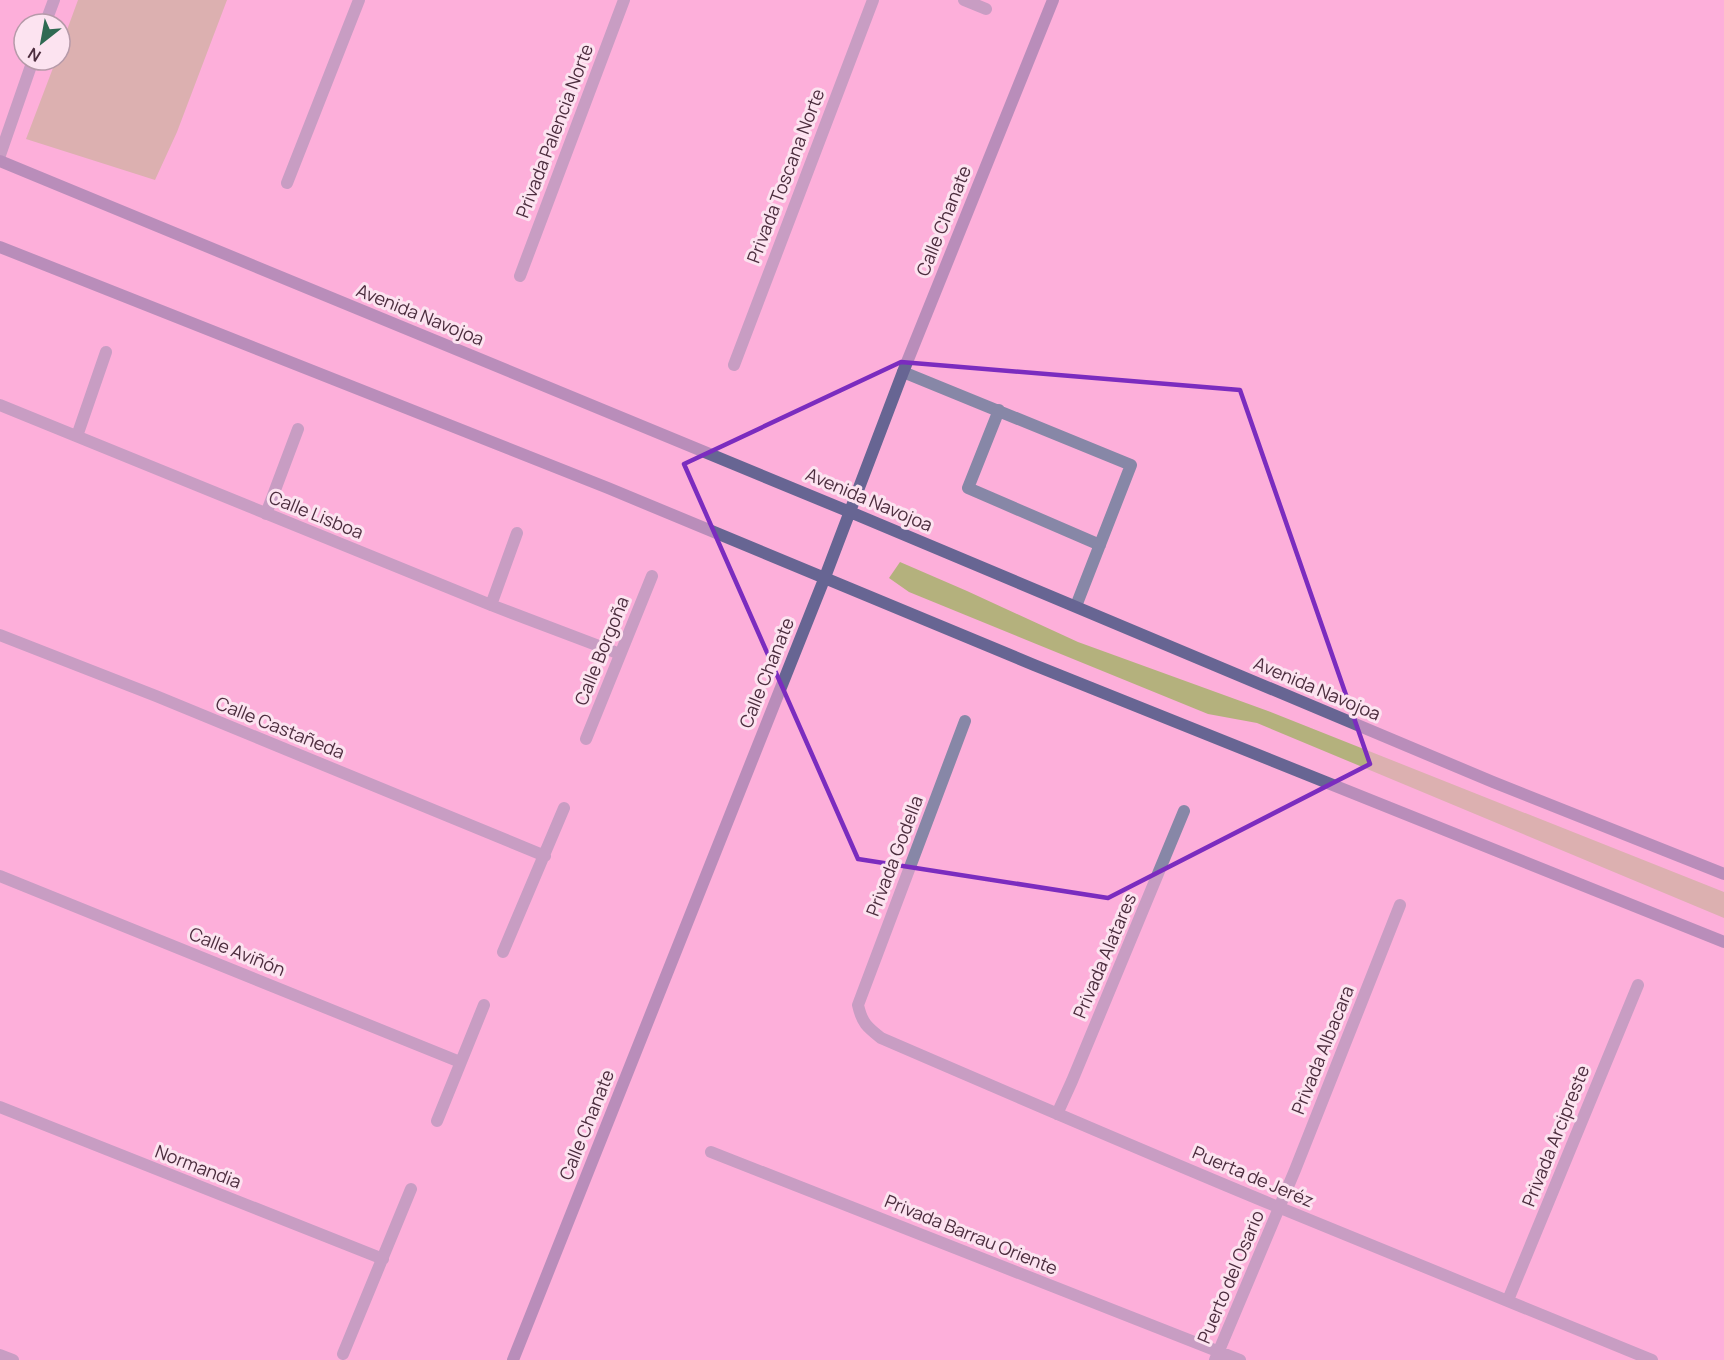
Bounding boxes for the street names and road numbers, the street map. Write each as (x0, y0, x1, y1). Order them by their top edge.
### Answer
street label: Privada Palencia Norte (510, 40, 598, 221)
street label: Privada Toscana Norte (741, 85, 829, 266)
street label: Calle Chanate (910, 162, 976, 279)
street label: Avenida Navojoa (353, 278, 488, 351)
street label: Avenida Navojoa (802, 462, 936, 537)
street label: Calle Lisboa (266, 484, 367, 544)
street label: Calle Borgoña (568, 593, 634, 709)
street label: Calle Chanate (733, 614, 799, 731)
street label: Avenida Navojoa (1250, 651, 1384, 726)
street label: Calle Castañeda (212, 690, 348, 764)
street label: Privada Godella (860, 792, 928, 919)
street label: Privada Alatares (1067, 889, 1141, 1022)
street label: Calle Aviñón (186, 921, 289, 981)
street label: Privada Albacara (1285, 982, 1359, 1118)
street label: Privada Arcipreste (1516, 1061, 1594, 1210)
street label: Calle Chanate (553, 1066, 619, 1183)
street label: Normandia (152, 1139, 245, 1193)
street label: Puerta de Jeréz (1189, 1140, 1318, 1212)
street label: Privada Barrau Oriente (881, 1188, 1061, 1280)
street label: Puerto del Osario (1191, 1206, 1269, 1347)

